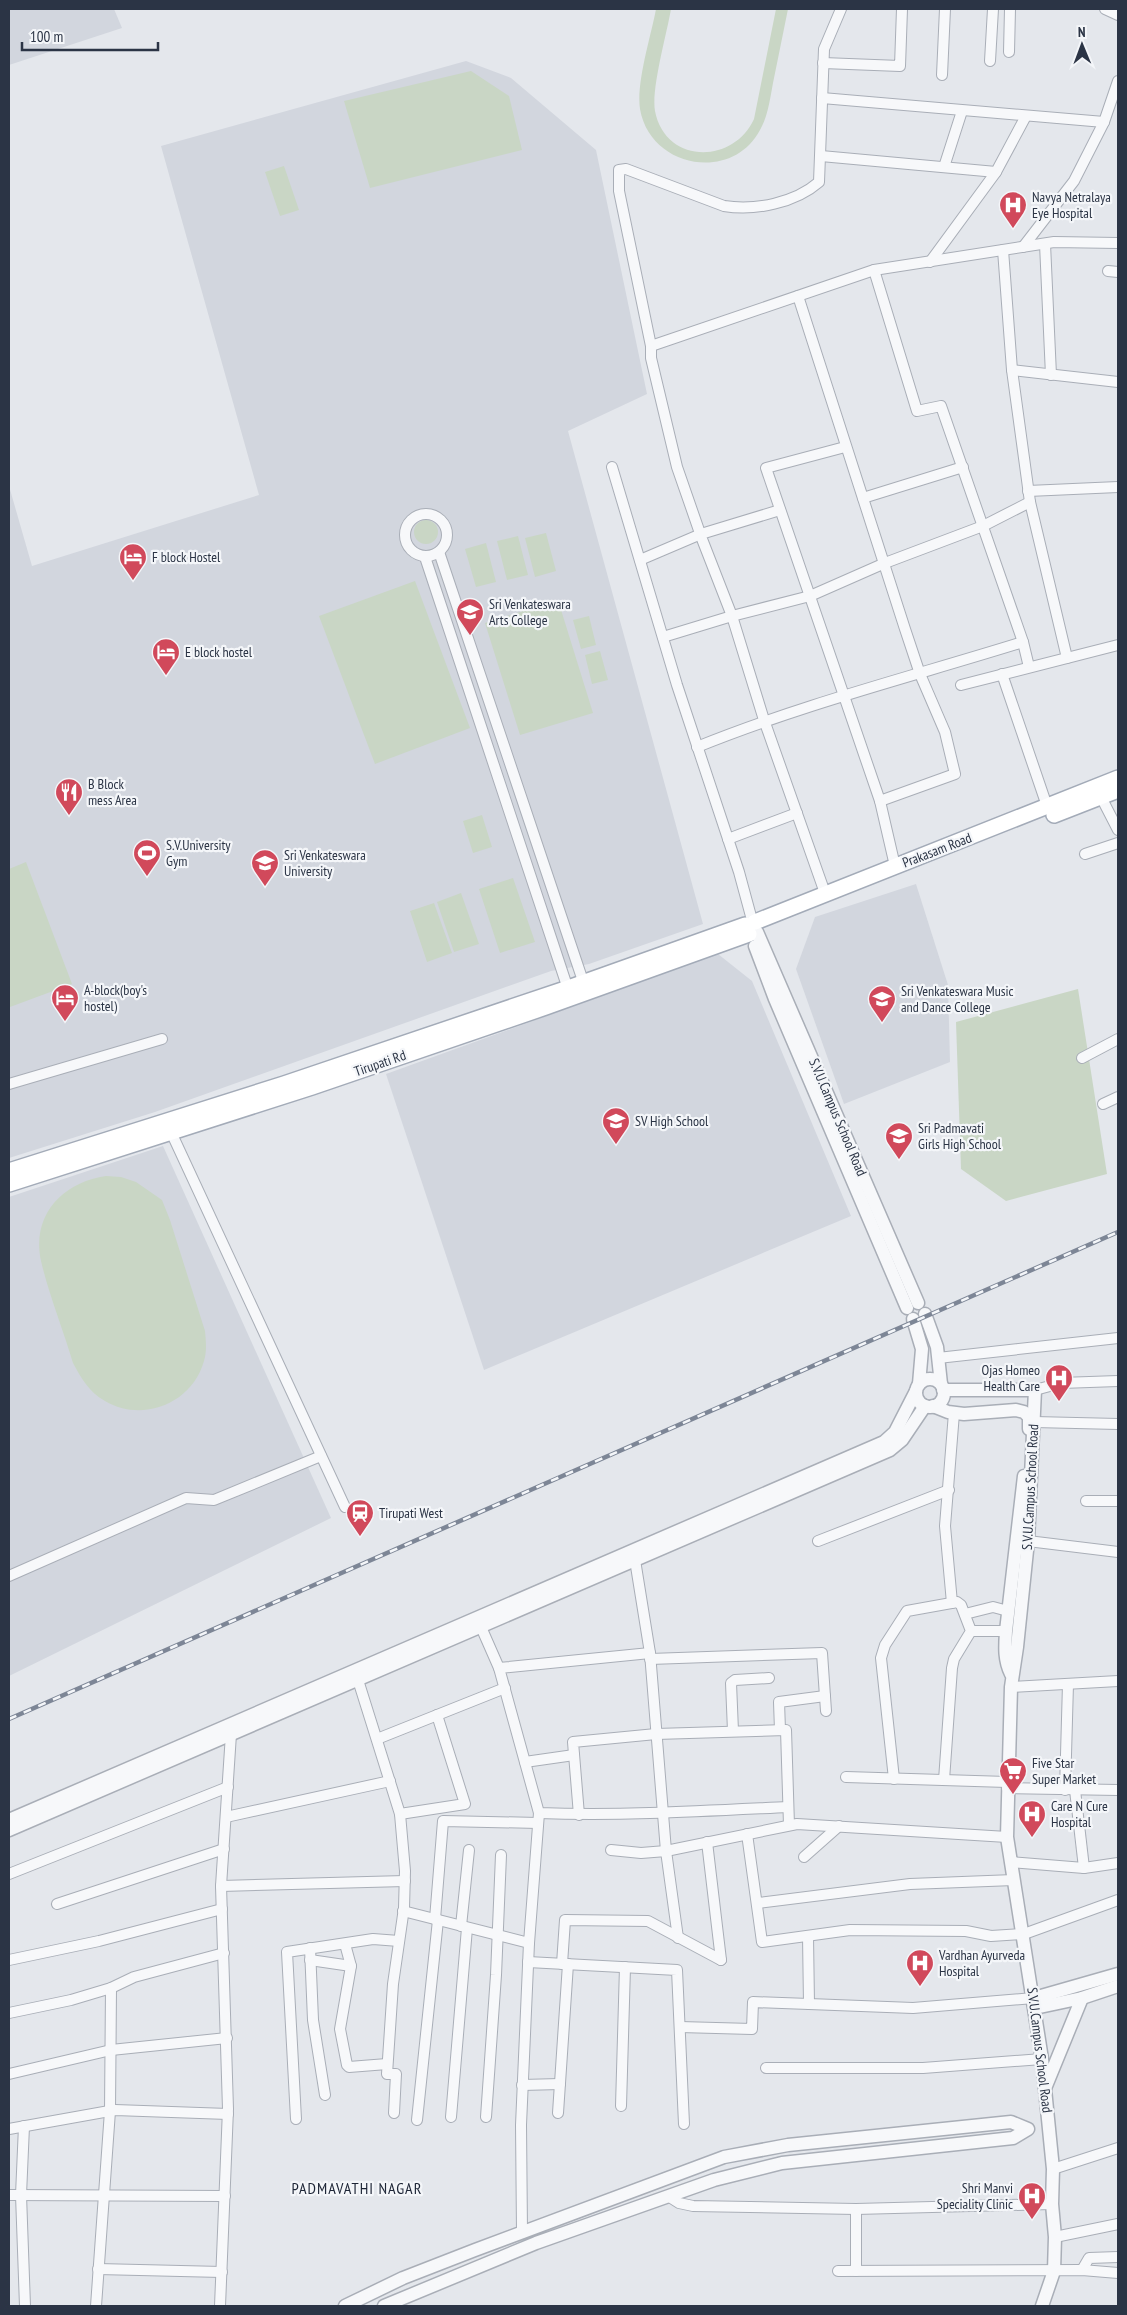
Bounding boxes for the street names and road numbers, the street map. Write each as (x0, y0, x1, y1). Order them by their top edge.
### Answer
street label: Prakasam Road (900, 829, 974, 871)
street label: Tirupati Rd (352, 1046, 408, 1080)
street label: S.V.U.Campus School Road (805, 1055, 871, 1179)
street label: S.V.U.Campus School Road (1018, 1424, 1042, 1550)
street label: S.V.U.Campus School Road (1023, 1986, 1057, 2114)

